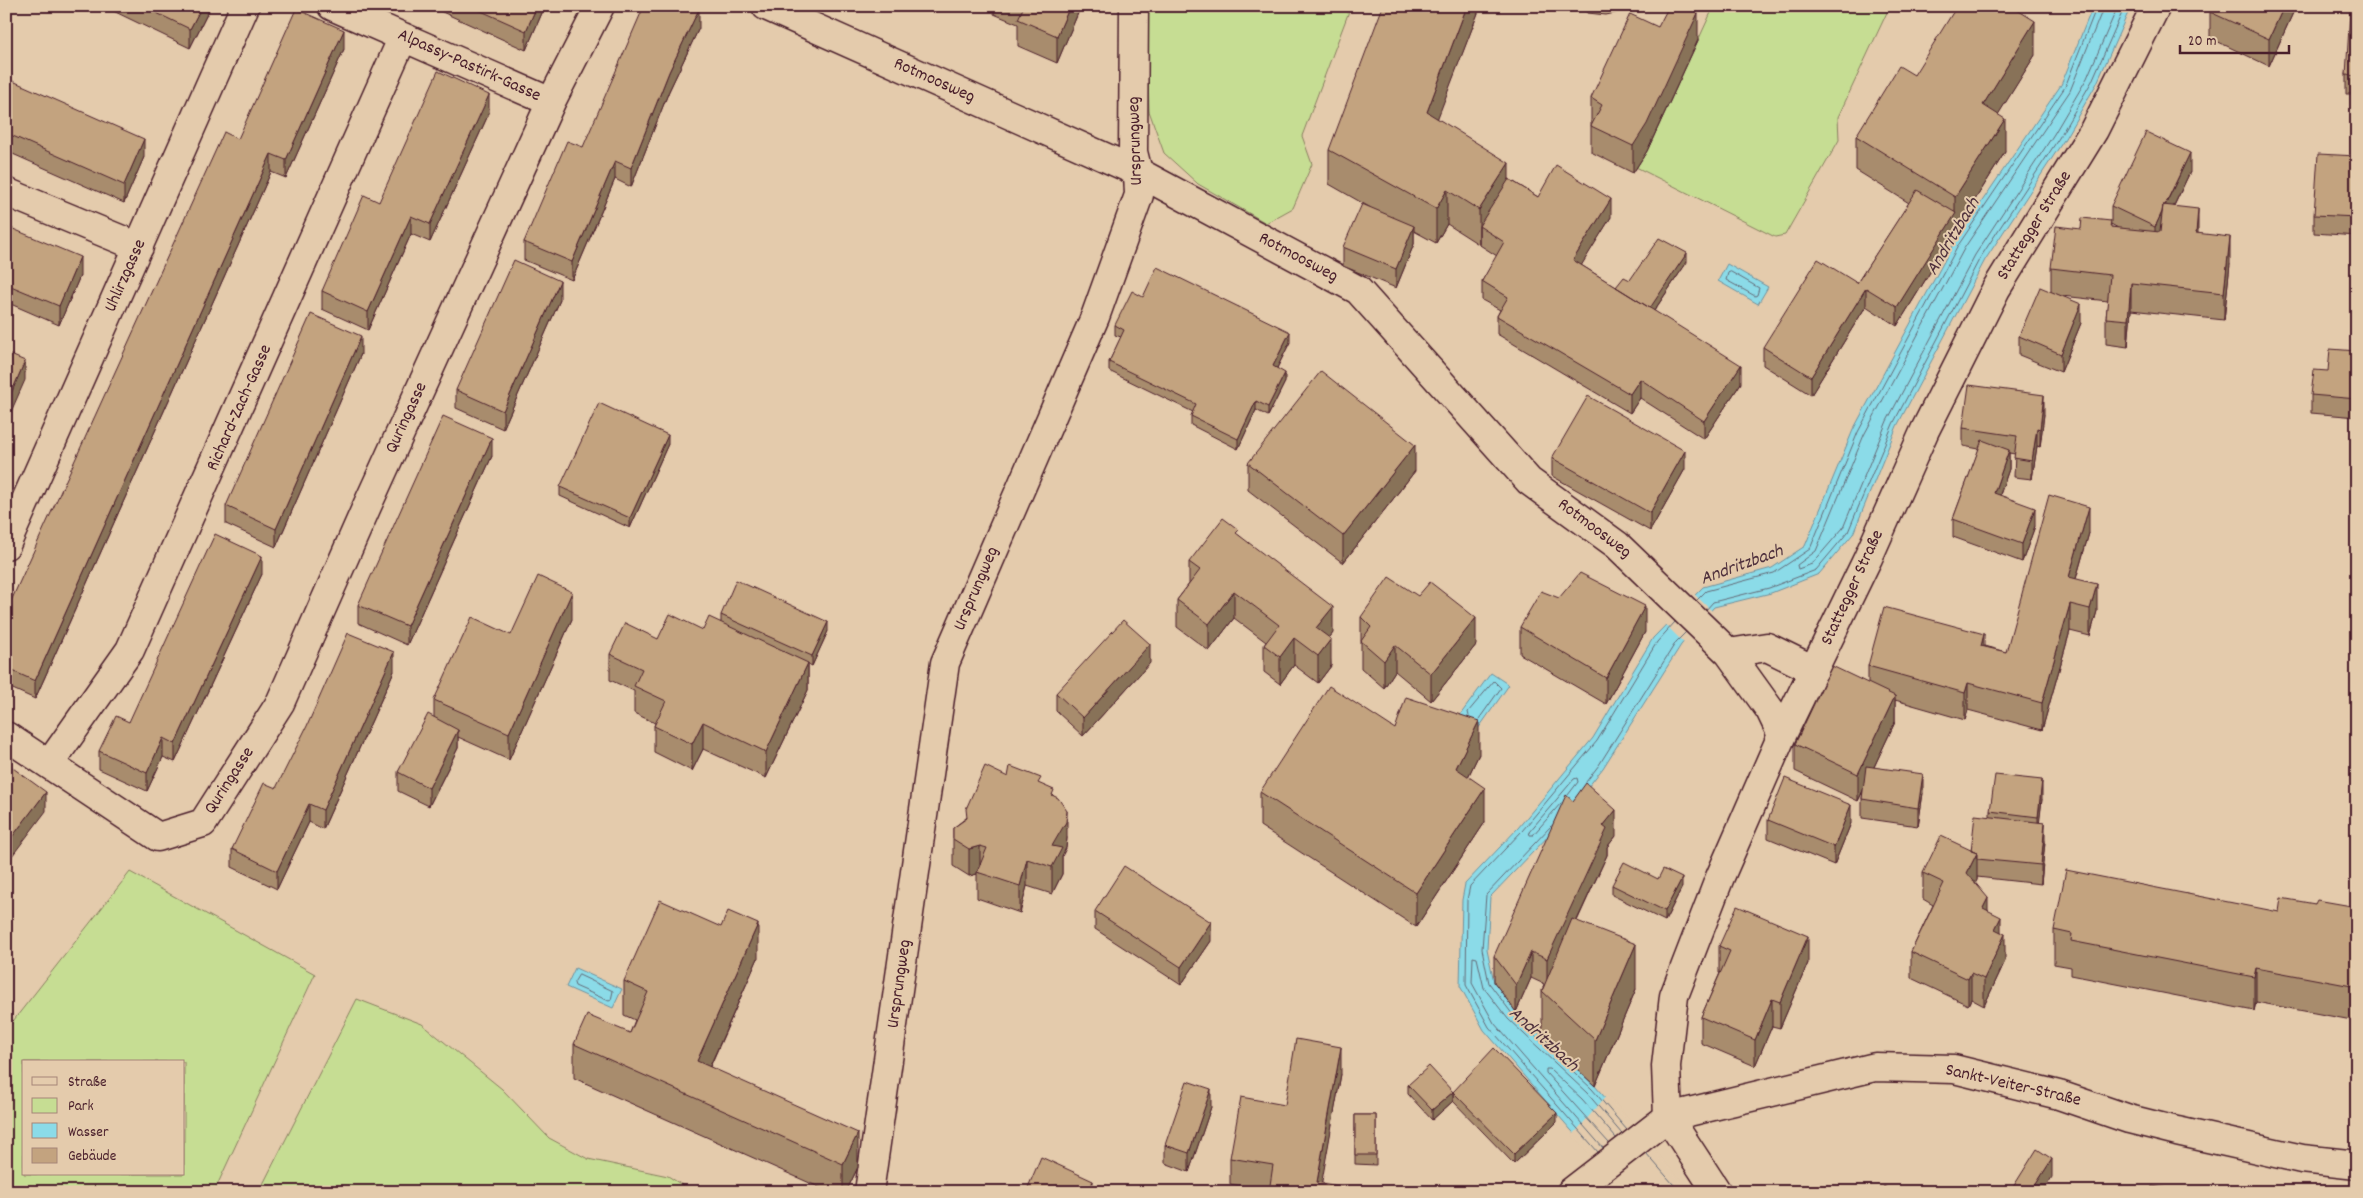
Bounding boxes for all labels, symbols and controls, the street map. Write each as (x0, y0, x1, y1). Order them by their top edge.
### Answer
scale bar (2180, 22, 2289, 54)
street label: Alpassy-Pastirk-Gasse (393, 23, 545, 109)
text: 20 m (2188, 31, 2216, 53)
street label: Rotmoosweg (889, 52, 979, 110)
street label: Ursprungweg (1122, 96, 1150, 186)
street label: Stattegger Straße (1991, 166, 2079, 286)
water label: Andritzbach (1920, 192, 1988, 281)
street label: Rotmoosweg (1254, 227, 1342, 289)
street label: Uhlirzgasse (99, 235, 153, 316)
street label: Richard-Zach-Gasse (201, 341, 279, 475)
street label: Quringasse (380, 378, 434, 458)
street label: Rotmoosweg (1552, 493, 1636, 565)
street label: Stattegger Straße (1815, 526, 1891, 650)
water label: Andritzbach (1697, 538, 1788, 593)
street label: Ursprungweg (948, 543, 1006, 635)
street label: Quringasse (199, 742, 261, 820)
street label: Ursprungweg (881, 938, 919, 1030)
water label: Andritzbach (1502, 1001, 1585, 1080)
street label: Sankt-Veiter-Straße (1943, 1058, 2083, 1114)
legend (22, 1060, 185, 1176)
text: Straße (68, 1072, 107, 1094)
text: Park (68, 1096, 94, 1118)
text: Wasser (68, 1122, 109, 1144)
text: Gebäude (68, 1146, 117, 1168)

